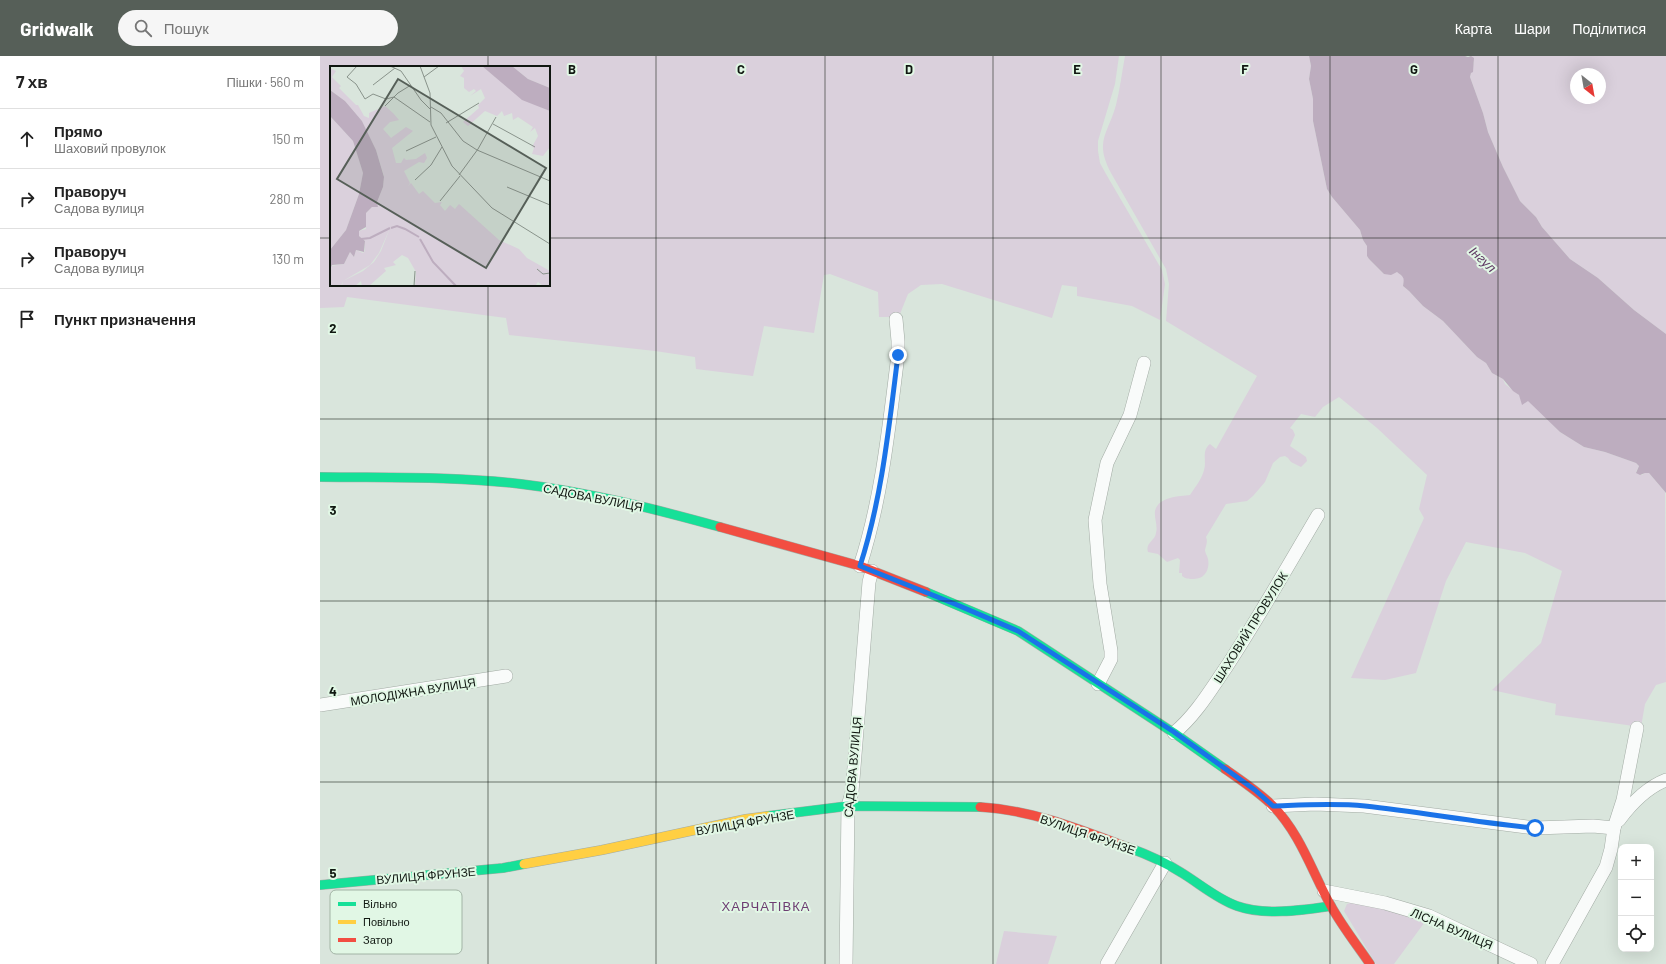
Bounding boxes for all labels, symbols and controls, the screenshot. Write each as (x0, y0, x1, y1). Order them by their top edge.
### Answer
search box (118, 10, 398, 46)
text: Gridwalk (20, 17, 94, 40)
icon: search (132, 17, 154, 39)
text: Пошук (164, 19, 209, 37)
text: Карта (1455, 20, 1492, 37)
text: Шари (1514, 20, 1550, 37)
text: Поділитися (1572, 20, 1646, 37)
text: B (568, 61, 576, 77)
text: C (737, 61, 745, 77)
text: D (905, 61, 913, 77)
text: E (1073, 61, 1081, 77)
text: F (1241, 61, 1249, 77)
text: G (1410, 61, 1418, 77)
inset map (330, 66, 550, 286)
north arrow (1570, 68, 1606, 104)
text: 7 хв (16, 71, 48, 91)
text: Пішки · 560 m (226, 74, 304, 90)
text: Прямо (54, 122, 103, 140)
icon: ahead (16, 128, 38, 150)
text: 150 m (272, 131, 304, 147)
text: Шаховий провулок (54, 140, 166, 156)
text: Праворуч (54, 182, 127, 200)
icon: right (16, 188, 38, 210)
text: 280 m (270, 191, 304, 207)
text: Садова вулиця (54, 200, 144, 216)
text: Праворуч (54, 242, 127, 260)
water label: Інгул (1466, 243, 1500, 276)
icon: right (16, 248, 38, 270)
text: 130 m (272, 251, 304, 267)
text: Садова вулиця (54, 260, 144, 276)
icon: arrive (16, 308, 38, 330)
text: Пункт призначення (54, 310, 196, 328)
text: 2 (329, 320, 337, 336)
route end (889, 346, 907, 364)
street label: САДОВА ВУЛИЦЯ (542, 480, 644, 515)
text: 3 (329, 502, 337, 518)
street label: ШАХОВИЙ ПРОВУЛОК (1210, 569, 1290, 685)
street label: МОЛОДІЖНА ВУЛИЦЯ (349, 674, 477, 709)
text: 4 (329, 683, 337, 699)
street label: САДОВА ВУЛИЦЯ (841, 716, 864, 818)
street label: ВУЛИЦЯ ФРУНЗЕ (695, 806, 795, 839)
street label: ВУЛИЦЯ ФРУНЗЕ (1038, 811, 1137, 858)
route start (1526, 819, 1544, 837)
map controls (1618, 844, 1654, 952)
button: + (1618, 844, 1654, 880)
street label: ВУЛИЦЯ ФРУНЗЕ (376, 864, 476, 887)
text: 5 (329, 865, 337, 881)
button: − (1618, 880, 1654, 916)
legend (330, 890, 462, 954)
text: Вільно (363, 897, 397, 910)
district label: ХАРЧАТІВКА (722, 898, 810, 914)
street label: ЛІСНА ВУЛИЦЯ (1408, 904, 1495, 953)
text: Повільно (363, 915, 410, 928)
button: locate (1618, 916, 1654, 952)
text: Затор (363, 933, 393, 946)

